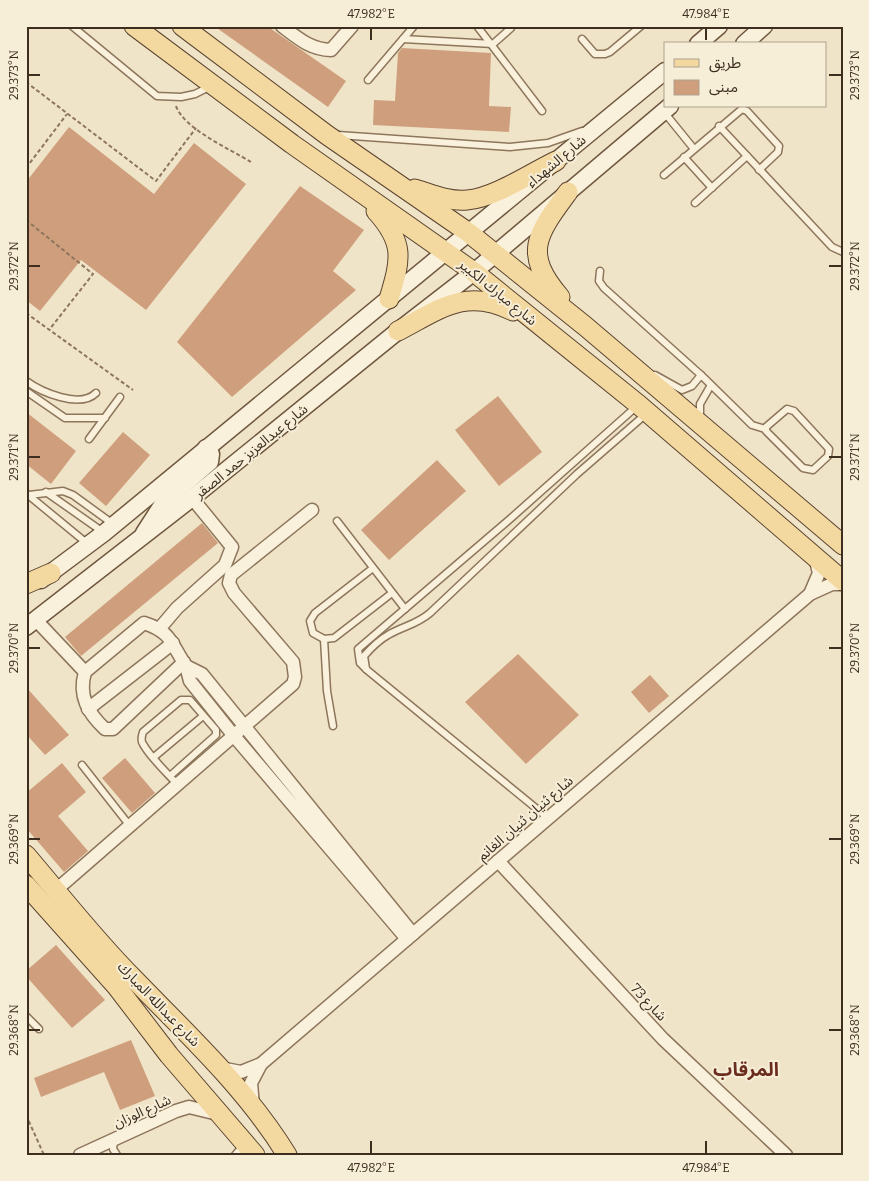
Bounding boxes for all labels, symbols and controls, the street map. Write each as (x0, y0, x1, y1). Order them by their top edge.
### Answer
text: 47.982°E (347, 7, 395, 21)
text: 47.984°E (682, 7, 730, 21)
legend (664, 42, 826, 108)
text: 29.373°N (7, 50, 21, 100)
text: 29.373°N (848, 50, 862, 100)
text: طريق (709, 54, 741, 73)
text: مبنى (709, 78, 738, 96)
street label: شارع الشهداء (523, 132, 591, 193)
text: 29.372°N (7, 241, 21, 291)
text: 29.372°N (848, 241, 862, 291)
street label: شارع مبارك الكبير (453, 255, 540, 331)
street label: شارع عبدالعزيز حمد الصقر (191, 401, 313, 504)
text: 29.371°N (7, 433, 21, 481)
text: 29.371°N (848, 433, 862, 481)
text: 29.370°N (7, 622, 21, 673)
text: 29.370°N (848, 622, 862, 673)
street label: شارع ثنيان ثنيان الغانم (474, 772, 578, 866)
text: 29.369°N (7, 813, 21, 865)
text: 29.369°N (848, 813, 862, 865)
street label: شارع عبدالله المبارك (112, 958, 203, 1052)
street label: شارع 73 (626, 980, 670, 1026)
text: 29.368°N (7, 1004, 21, 1056)
text: 29.368°N (848, 1004, 862, 1056)
district label: المرقاب (713, 1058, 779, 1081)
street label: شارع الوزان (111, 1091, 175, 1134)
text: 47.982°E (347, 1161, 395, 1175)
text: 47.984°E (682, 1161, 730, 1175)

